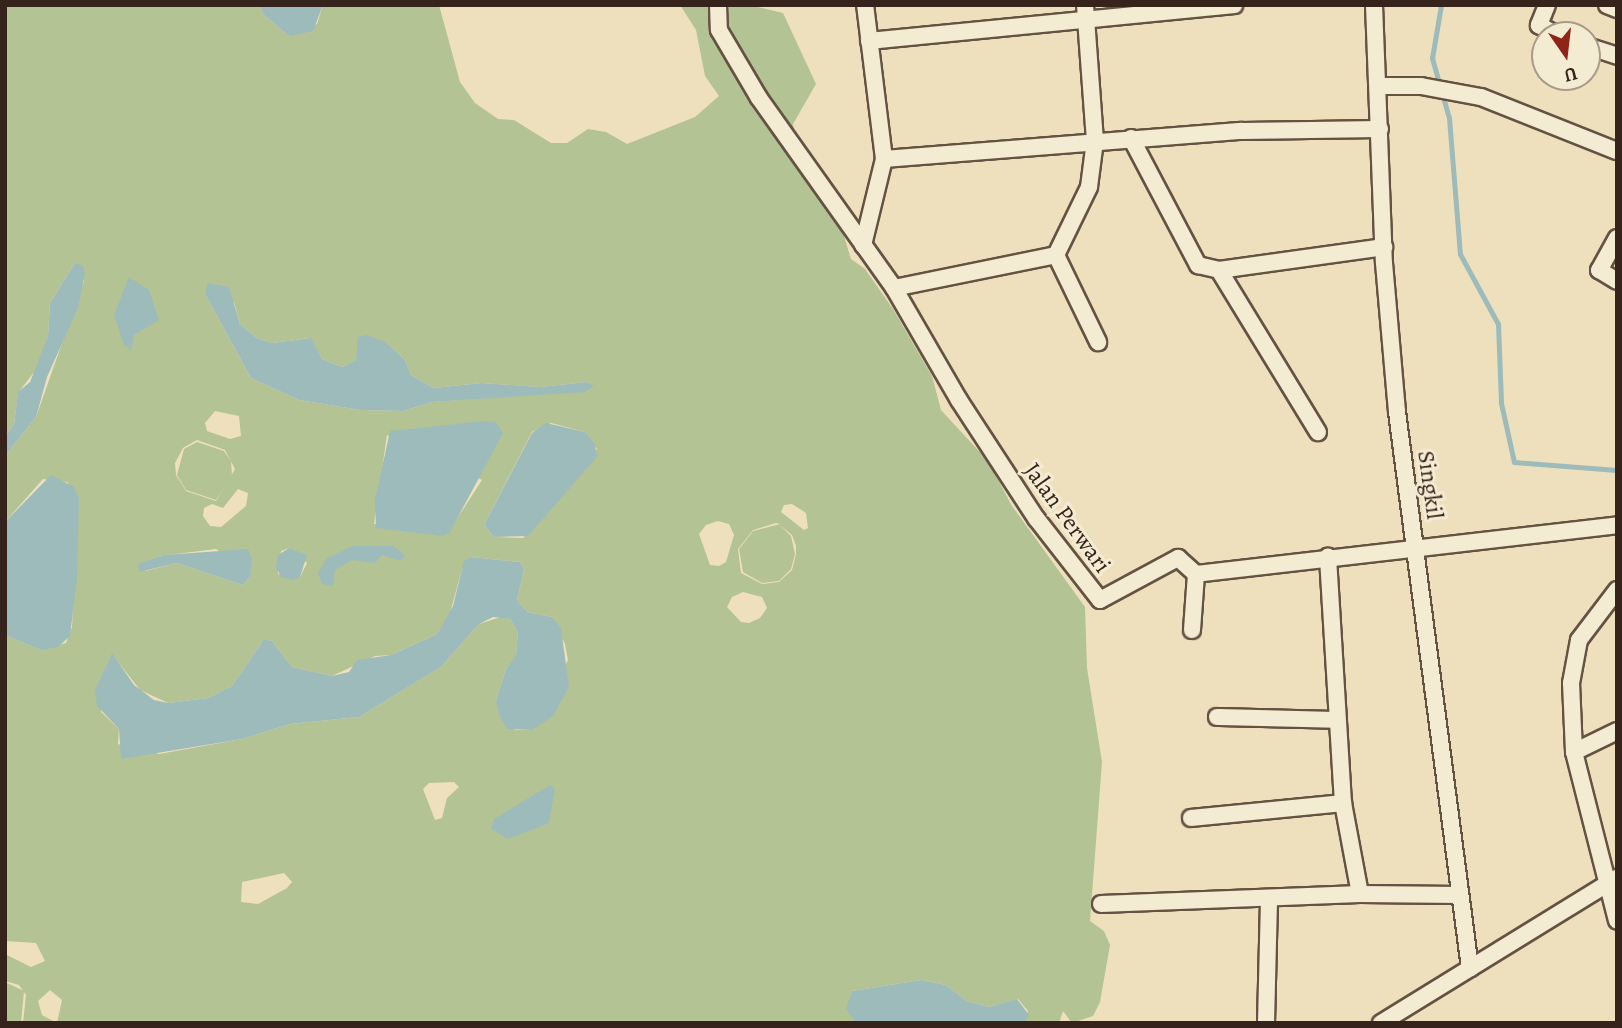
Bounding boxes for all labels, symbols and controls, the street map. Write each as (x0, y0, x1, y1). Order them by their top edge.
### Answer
north arrow (1531, 21, 1601, 91)
text: U (1561, 60, 1580, 89)
street label: Singkil (1411, 449, 1449, 521)
street label: Jalan Perwari (1017, 457, 1117, 579)

